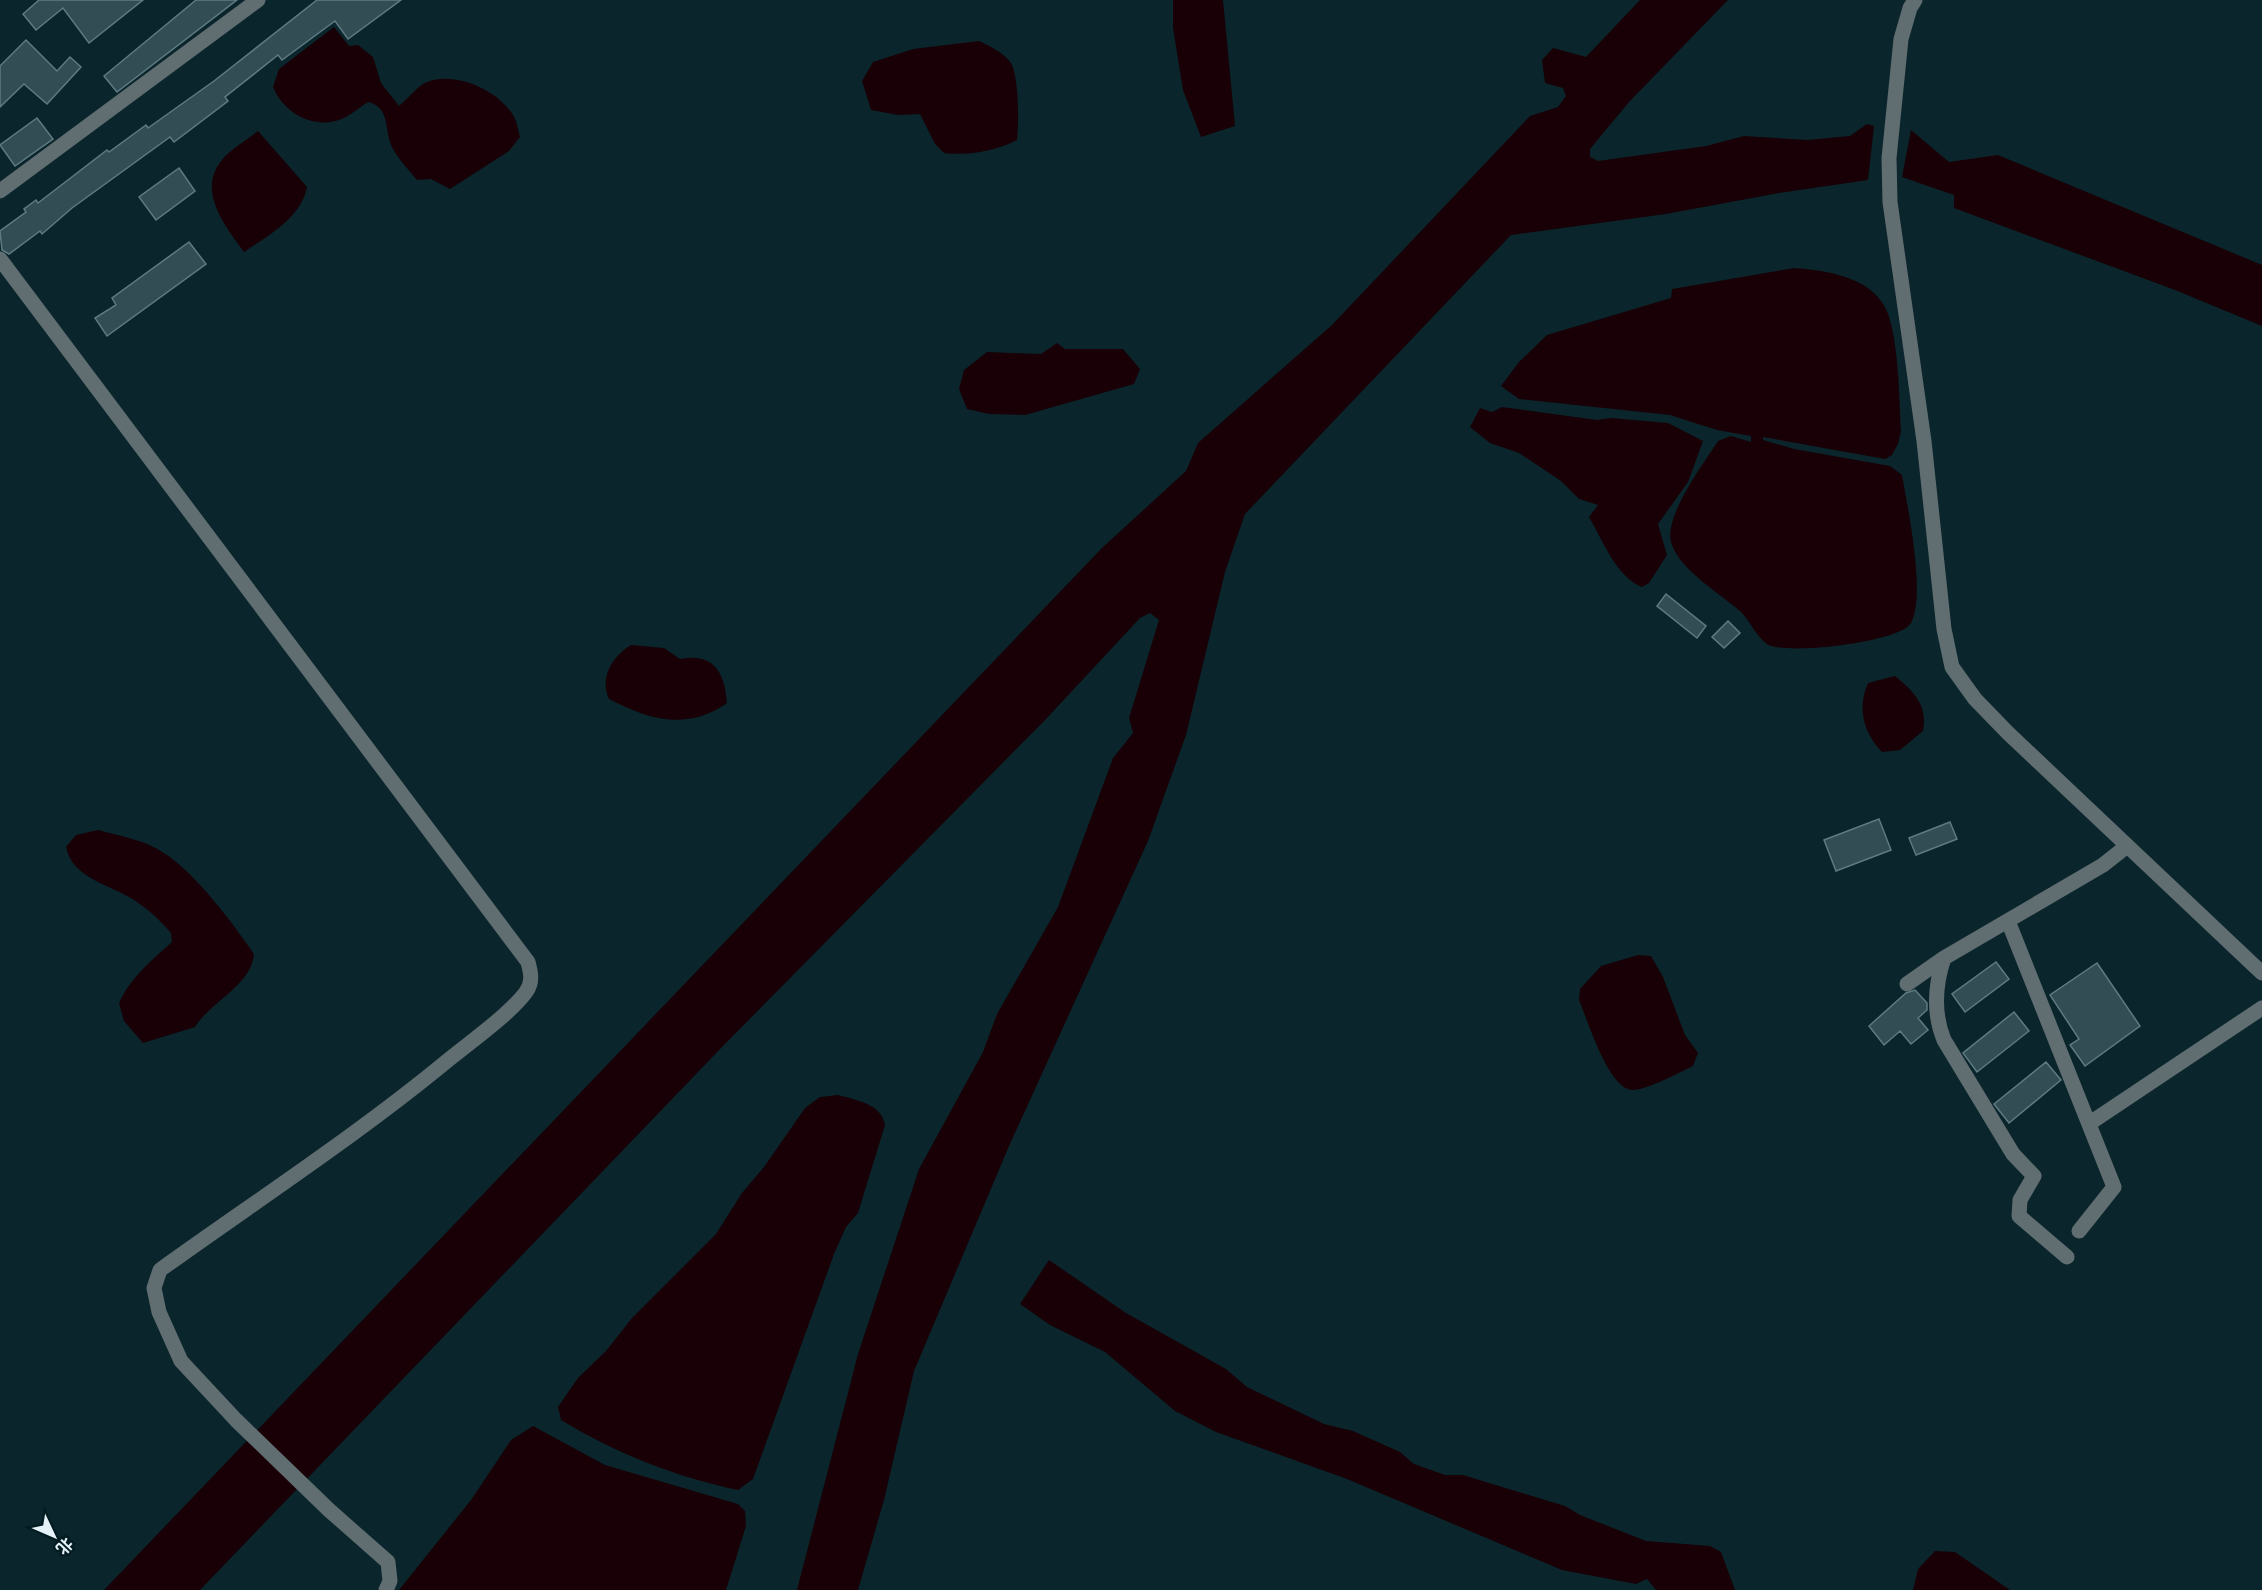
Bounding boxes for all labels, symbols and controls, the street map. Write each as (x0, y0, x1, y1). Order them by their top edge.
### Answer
north arrow (24, 1506, 84, 1566)
text: 北 (51, 1533, 77, 1558)

